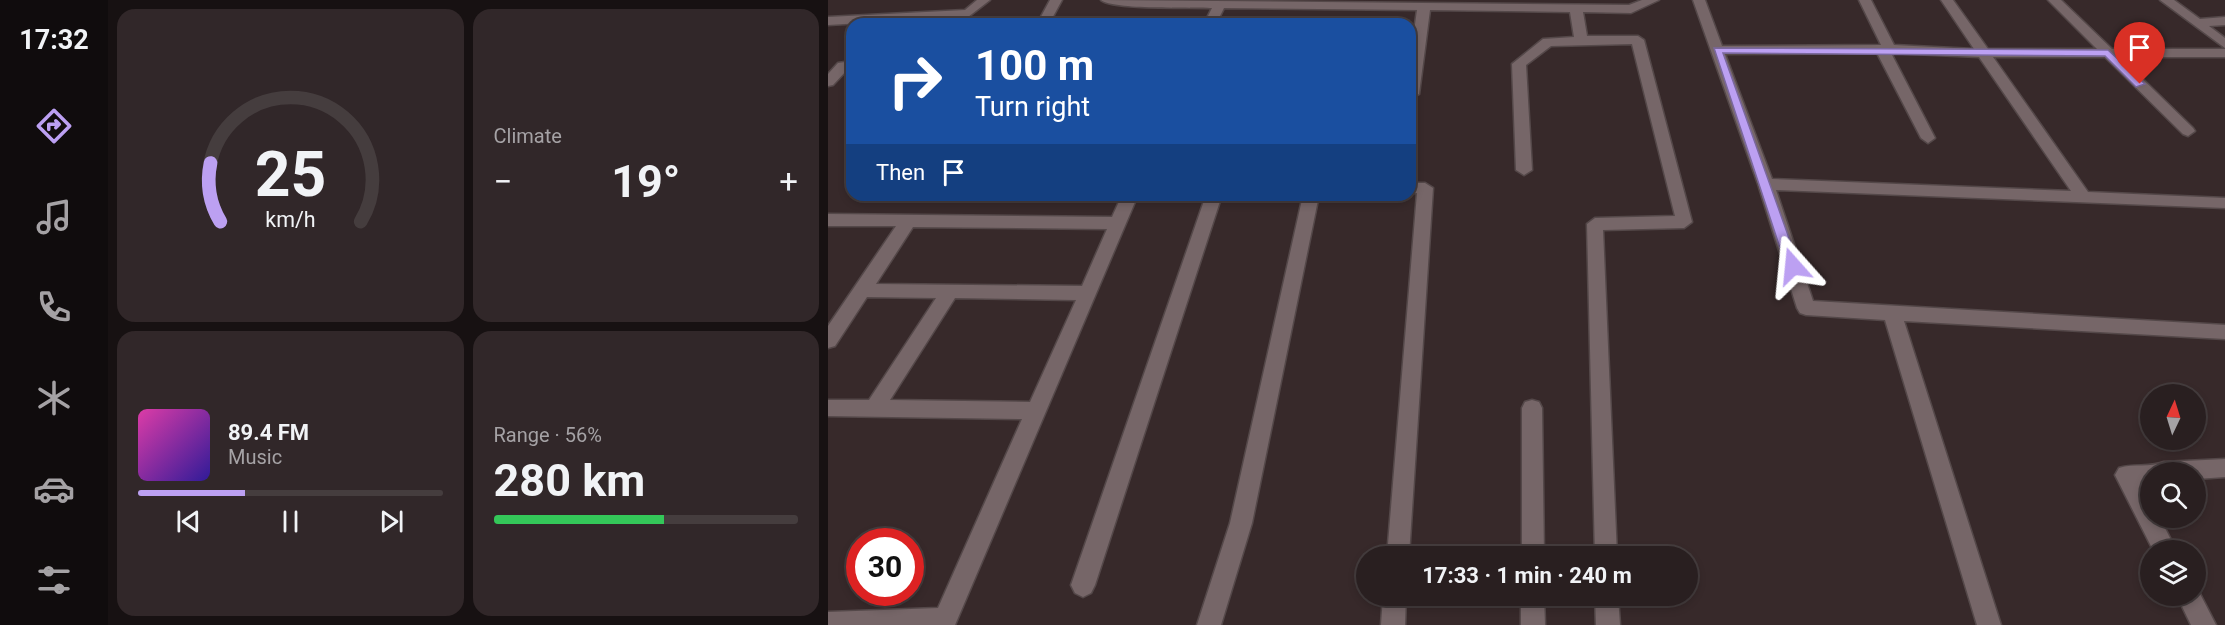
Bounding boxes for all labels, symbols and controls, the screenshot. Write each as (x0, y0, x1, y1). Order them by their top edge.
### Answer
pin (2114, 22, 2165, 84)
text: 17:32 (19, 24, 89, 56)
icon: arrive (2123, 31, 2156, 64)
text: 100 m (975, 41, 1094, 90)
icon: right (876, 42, 954, 120)
text: Turn right (975, 91, 1090, 123)
icon: directions (33, 105, 75, 147)
text: Climate (494, 124, 562, 148)
text: 25 (254, 138, 326, 211)
text: 19° (611, 155, 680, 208)
icon: arrive (937, 156, 970, 189)
text: Then (876, 160, 925, 185)
text: − (494, 162, 512, 201)
text: + (779, 162, 798, 201)
icon: music (33, 196, 75, 238)
text: km/h (265, 208, 315, 233)
position arrow (1761, 234, 1825, 298)
icon: phone (33, 286, 75, 328)
icon: climate (33, 377, 75, 419)
north arrow (2140, 384, 2206, 450)
map controls (2140, 384, 2206, 606)
text: 89.4 FM (228, 420, 309, 445)
text: Range · 56% (494, 423, 602, 447)
text: Music (228, 445, 282, 469)
text: 280 km (494, 454, 645, 507)
button: search (2140, 462, 2206, 528)
icon: car (33, 468, 75, 510)
icon: previous (172, 505, 205, 538)
icon: pause (274, 505, 307, 538)
icon: next (375, 505, 408, 538)
speed limit sign: 30 (846, 528, 924, 606)
button: layers (2140, 540, 2206, 606)
icon: filters (33, 559, 75, 601)
text: 17:33 · 1 min · 240 m (1422, 563, 1632, 588)

